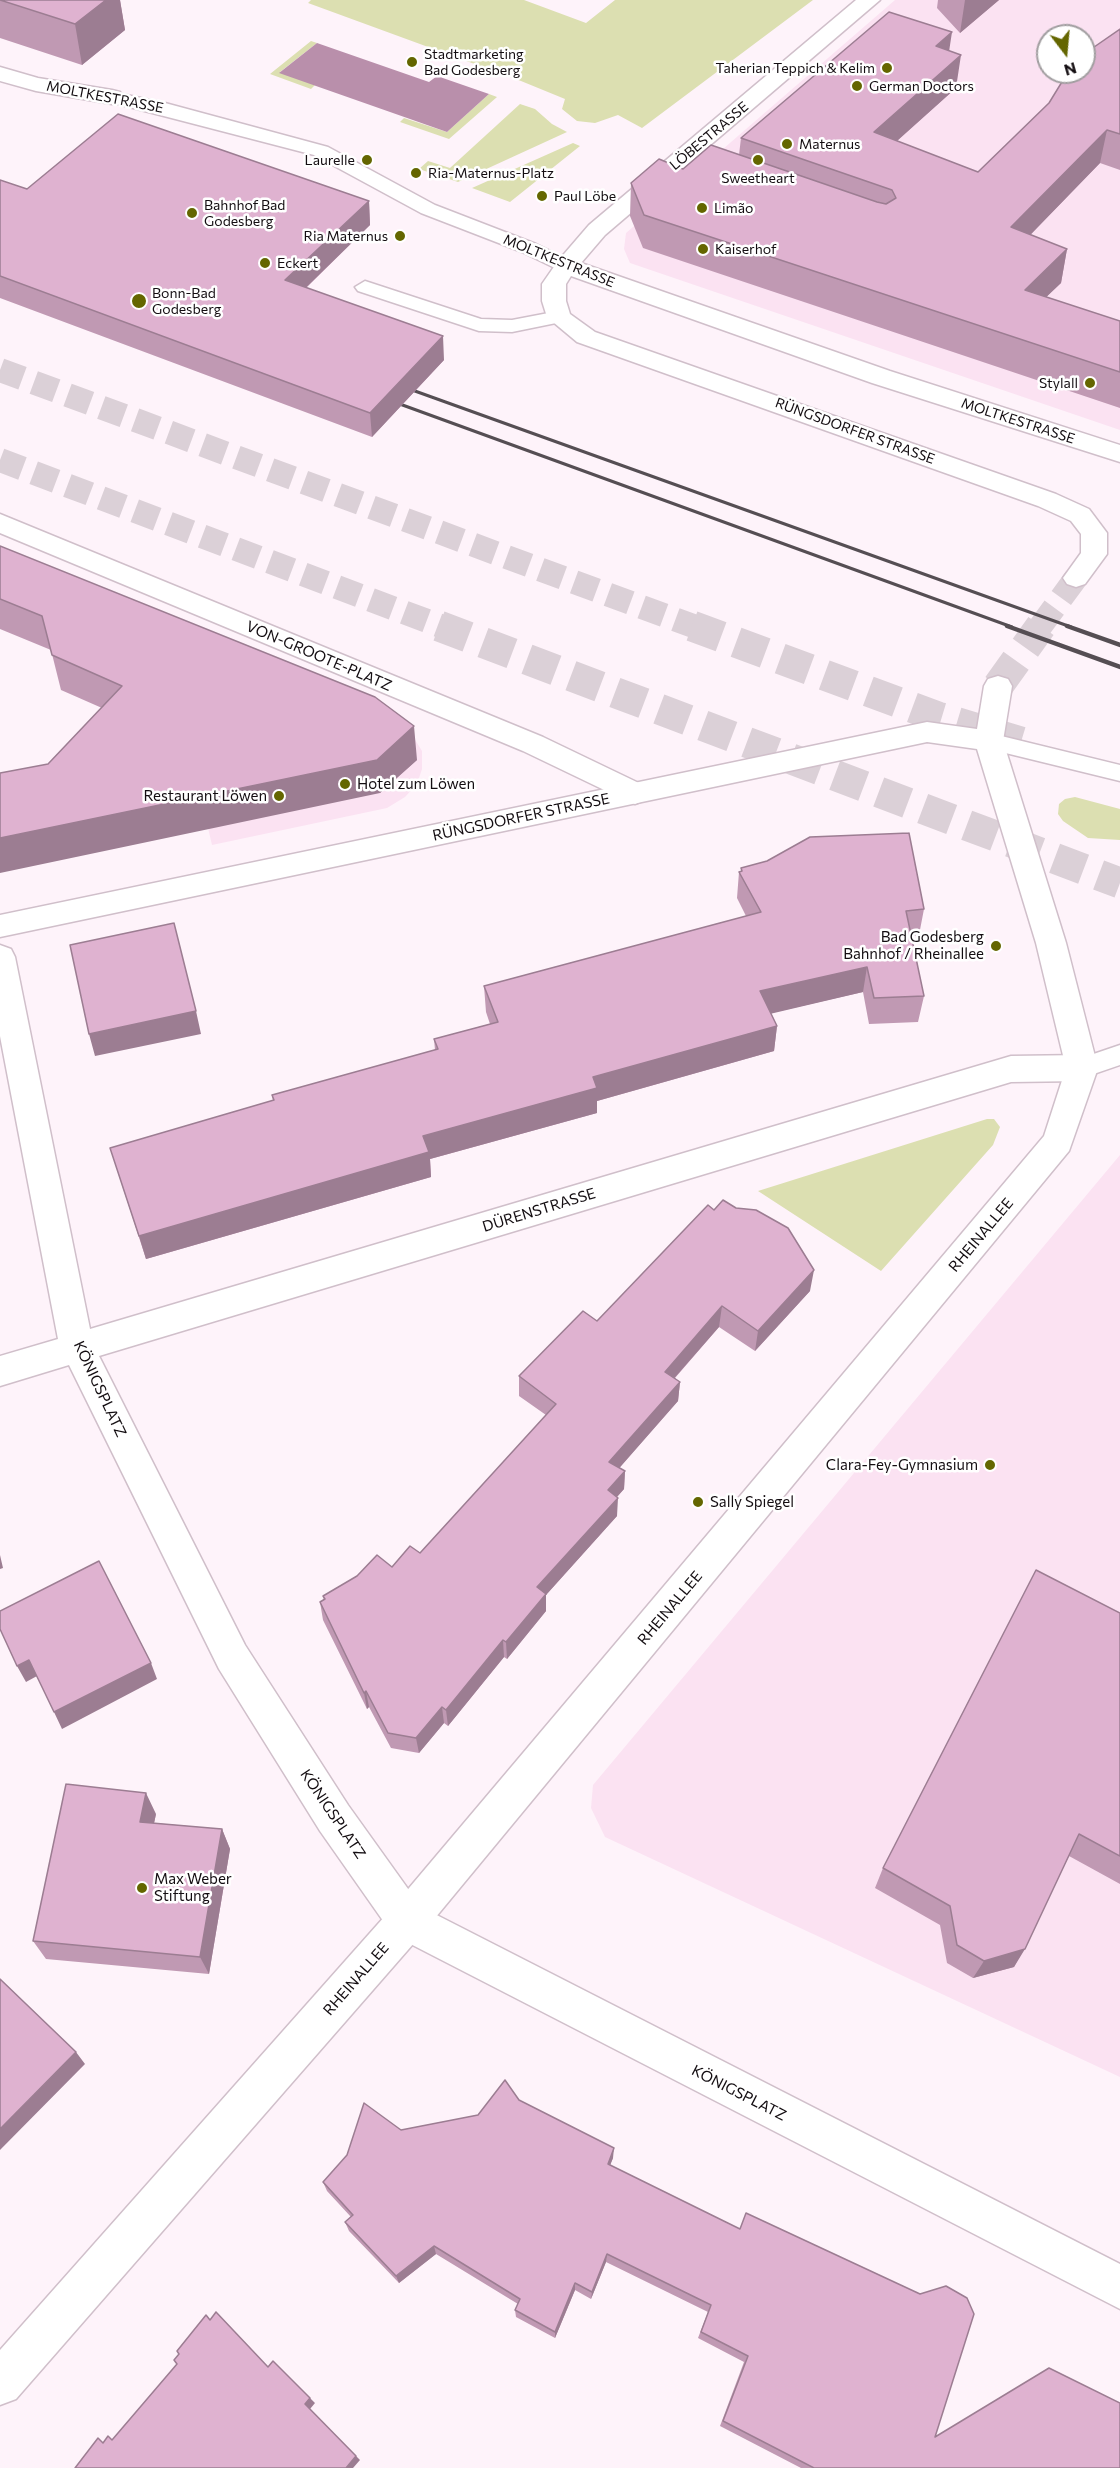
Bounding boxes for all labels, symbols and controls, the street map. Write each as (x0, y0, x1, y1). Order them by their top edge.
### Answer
north arrow (1036, 24, 1096, 84)
place label: Stadtmarketing Bad Godesberg (424, 46, 524, 78)
marker: Stadtmarketing Bad Godesberg (405, 55, 419, 69)
text: N (1062, 59, 1079, 81)
place label: Taherian Teppich & Kelim (716, 60, 875, 76)
marker: Taherian Teppich & Kelim (880, 61, 894, 75)
street label: MOLTKESTRASSE (45, 77, 165, 117)
place label: German Doctors (869, 78, 974, 94)
marker: German Doctors (850, 79, 864, 93)
street label: LÖBESTRASSE (666, 98, 752, 174)
place label: Maternus (799, 136, 860, 152)
marker: Maternus (780, 137, 794, 151)
place label: Laurelle (305, 152, 355, 168)
marker: Laurelle (360, 153, 374, 167)
marker: Sweetheart (751, 153, 765, 167)
place label: Ria-Maternus-Platz (428, 165, 554, 181)
marker: Ria-Maternus-Platz (409, 166, 423, 180)
place label: Sweetheart (721, 170, 795, 186)
place label: Paul Löbe (554, 188, 616, 204)
marker: Paul Löbe (535, 189, 549, 203)
place label: Bahnhof Bad Godesberg (204, 197, 285, 230)
place label: Limão (714, 200, 753, 216)
marker: Limão (695, 201, 709, 215)
marker: Bahnhof Bad Godesberg (185, 206, 199, 220)
place label: Ria Maternus (304, 228, 388, 244)
marker: Ria Maternus (393, 229, 407, 243)
street label: MOLTKESTRASSE (501, 231, 617, 291)
place label: Kaiserhof (715, 241, 776, 257)
marker: Kaiserhof (696, 242, 710, 256)
place label: Eckert (277, 255, 318, 271)
marker: Eckert (258, 256, 272, 270)
place label: Bonn-Bad Godesberg (152, 285, 221, 318)
marker: Bonn-Bad Godesberg (130, 292, 148, 310)
place label: Stylall (1039, 375, 1078, 391)
marker: Stylall (1083, 376, 1097, 390)
street label: RÜNGSDORFER STRASSE (773, 394, 937, 468)
street label: MOLTKESTRASSE (959, 395, 1077, 447)
street label: VON-GROOTE-PLATZ (244, 617, 394, 695)
place label: Hotel zum Löwen (357, 775, 475, 793)
marker: Hotel zum Löwen (338, 777, 352, 791)
place label: Restaurant Löwen (144, 787, 267, 805)
marker: Restaurant Löwen (272, 789, 286, 803)
street label: RÜNGSDORFER STRASSE (431, 789, 611, 845)
place label: Bad Godesberg Bahnhof / Rheinallee (843, 928, 984, 963)
marker: Bad Godesberg Bahnhof / Rheinallee (989, 939, 1003, 953)
street label: DÜRENSTRASSE (480, 1184, 598, 1236)
street label: RHEINALLEE (945, 1194, 1017, 1276)
street label: KÖNIGSPLATZ (70, 1338, 130, 1440)
place label: Clara-Fey-Gymnasium (826, 1456, 978, 1474)
marker: Clara-Fey-Gymnasium (983, 1458, 997, 1472)
place label: Sally Spiegel (710, 1493, 794, 1511)
marker: Sally Spiegel (691, 1495, 705, 1509)
street label: RHEINALLEE (634, 1567, 706, 1649)
street label: KÖNIGSPLATZ (297, 1766, 369, 1862)
place label: Max Weber Stiftung (154, 1870, 232, 1905)
marker: Max Weber Stiftung (135, 1881, 149, 1895)
street label: RHEINALLEE (319, 1939, 393, 2019)
street label: KÖNIGSPLATZ (689, 2061, 789, 2125)

